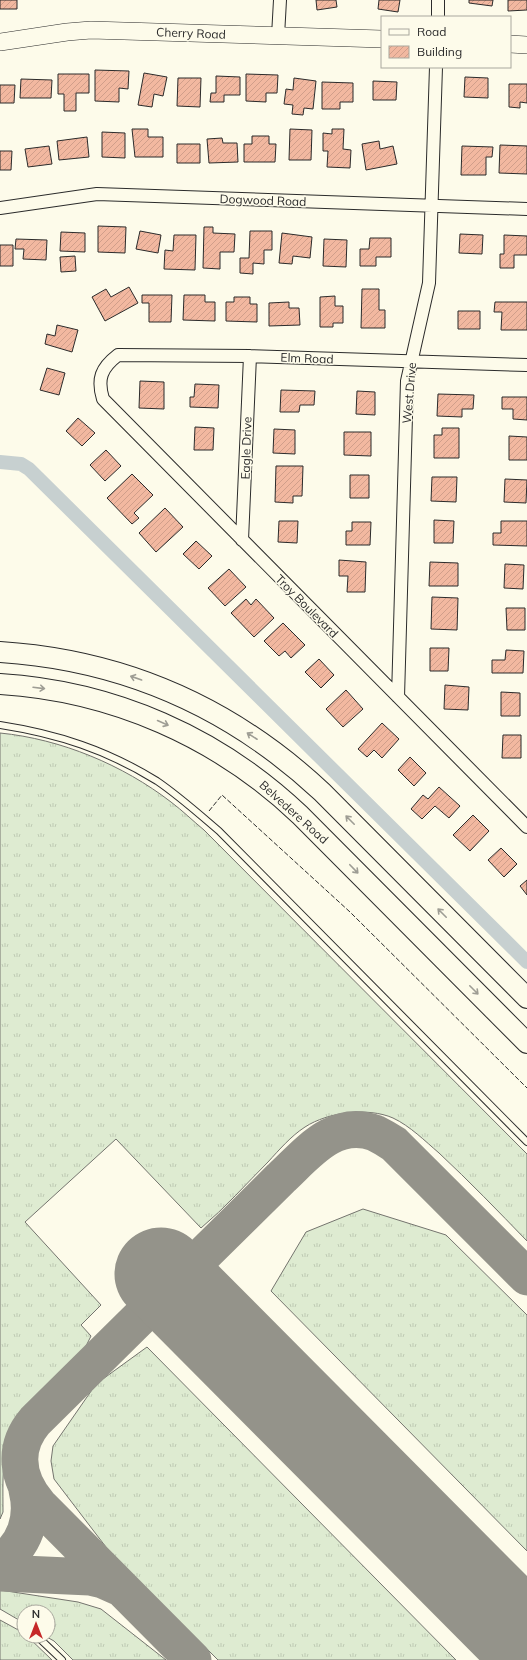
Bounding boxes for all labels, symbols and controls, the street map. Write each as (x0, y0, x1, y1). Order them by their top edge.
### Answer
legend (381, 16, 511, 68)
street label: Cherry Road (156, 24, 226, 42)
text: Road (417, 24, 446, 39)
text: Building (417, 44, 462, 59)
street label: Dogwood Road (219, 191, 307, 209)
street label: Elm Road (280, 350, 334, 366)
street label: West Drive (399, 362, 419, 424)
street label: Eagle Drive (237, 416, 255, 480)
street label: Troy Boulevard (272, 571, 342, 641)
one-way arrow (130, 674, 143, 681)
one-way arrow (32, 684, 45, 691)
one-way arrow (157, 720, 169, 727)
one-way arrow (247, 732, 258, 740)
street label: Belvedere Road (256, 777, 332, 847)
one-way arrow (345, 815, 355, 825)
one-way arrow (349, 864, 359, 874)
one-way arrow (437, 908, 447, 918)
one-way arrow (469, 985, 479, 995)
north arrow (16, 1604, 56, 1644)
text: N (32, 1607, 40, 1621)

